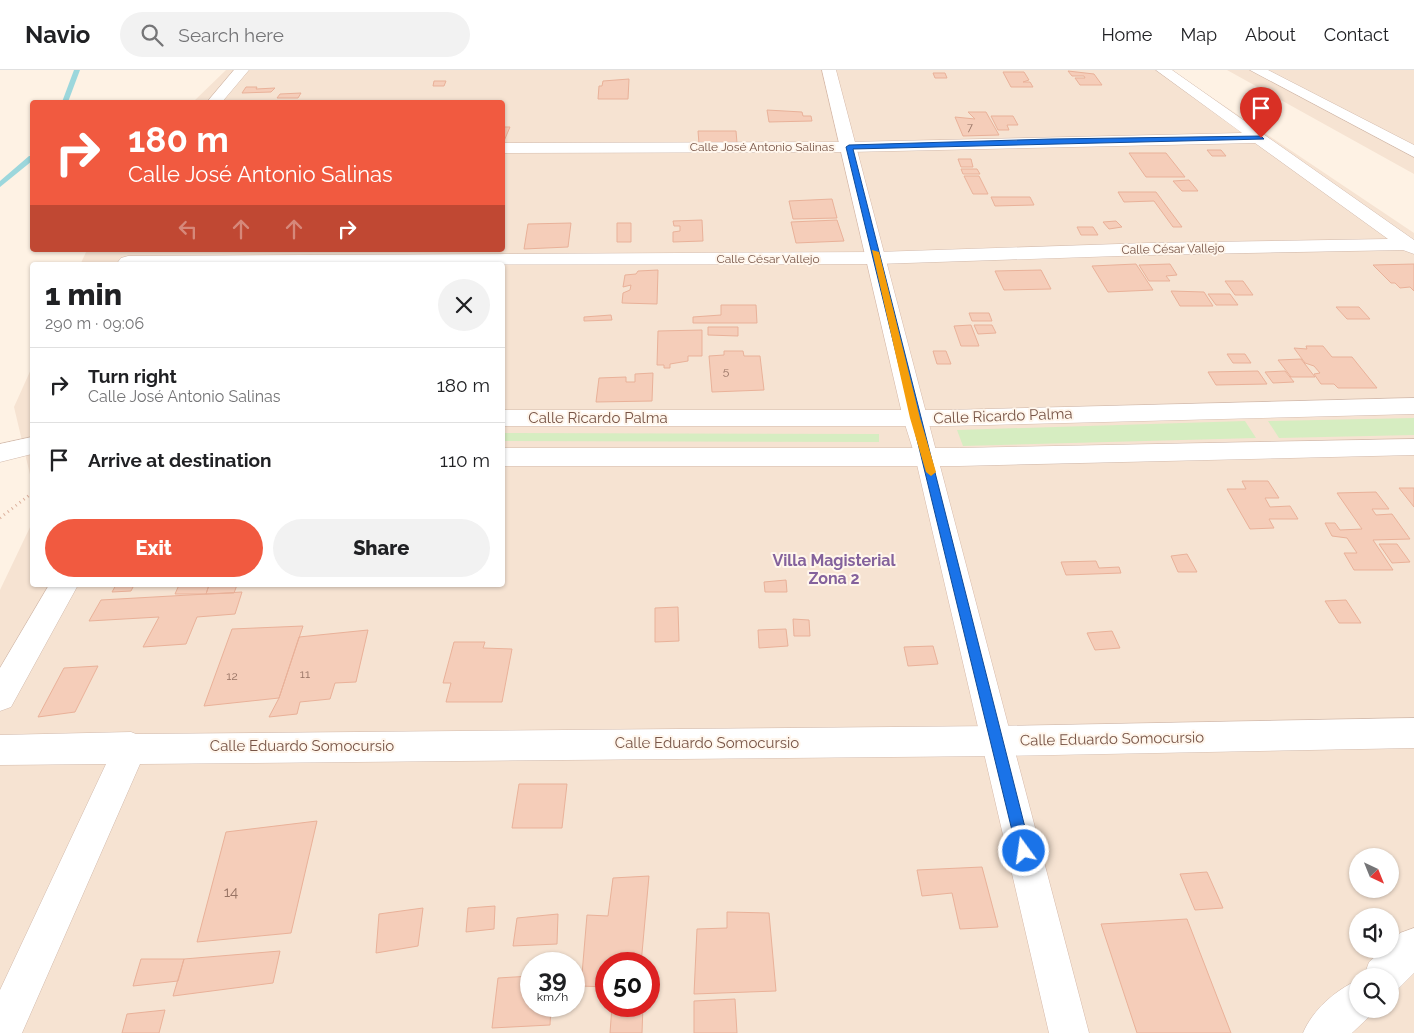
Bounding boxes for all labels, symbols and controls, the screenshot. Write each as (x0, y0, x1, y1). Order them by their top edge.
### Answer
search box (120, 12, 470, 57)
text: Navio (25, 20, 90, 49)
icon: search (138, 21, 166, 49)
text: Search here (178, 24, 284, 46)
text: Home (1101, 24, 1152, 45)
text: Map (1180, 24, 1217, 45)
text: About (1245, 24, 1296, 45)
text: Contact (1324, 24, 1389, 45)
pin (1240, 87, 1282, 138)
icon: arrive (1247, 94, 1275, 122)
text: 180 m (128, 119, 229, 160)
icon: right (45, 120, 110, 185)
house number: 7 (967, 121, 973, 134)
street label: Calle José Antonio Salinas (690, 140, 834, 154)
text: Calle José Antonio Salinas (128, 161, 393, 187)
icon: left (174, 215, 202, 243)
icon: ahead (227, 215, 255, 243)
icon: ahead (280, 215, 308, 243)
icon: right (333, 215, 361, 243)
street label: Calle César Vallejo (1121, 241, 1225, 257)
street label: Calle César Vallejo (716, 252, 820, 266)
text: 1 min (45, 277, 122, 312)
button: close (438, 279, 490, 331)
text: 290 m · 09:06 (45, 314, 144, 333)
house number: 5 (723, 364, 730, 378)
text: Turn right (88, 365, 177, 387)
icon: right (45, 371, 73, 399)
text: 180 m (437, 374, 490, 396)
text: Calle José Antonio Salinas (88, 387, 281, 406)
street label: Calle Ricardo Palma (933, 405, 1073, 427)
street label: Calle Ricardo Palma (528, 409, 668, 427)
icon: arrive (45, 446, 73, 474)
text: Arrive at destination (88, 449, 272, 471)
text: 110 m (440, 449, 490, 471)
button: Exit (45, 519, 263, 577)
button: Share (273, 519, 490, 577)
district label: Villa Magisterial Zona 2 (772, 551, 897, 588)
house number: 11 (300, 667, 310, 681)
house number: 12 (226, 669, 238, 683)
street label: Calle Eduardo Somocursio (1020, 728, 1204, 750)
street label: Calle Eduardo Somocursio (615, 734, 799, 752)
street label: Calle Eduardo Somocursio (210, 737, 394, 755)
position arrow (997, 824, 1049, 876)
north arrow (1349, 848, 1399, 898)
map controls (1349, 848, 1399, 1018)
house number: 14 (224, 883, 238, 901)
button: sound (1349, 908, 1399, 958)
speed limit sign: 50 (595, 952, 660, 1017)
text: 39 (538, 963, 567, 993)
button: search (1349, 968, 1399, 1018)
text: km/h (537, 990, 568, 1004)

